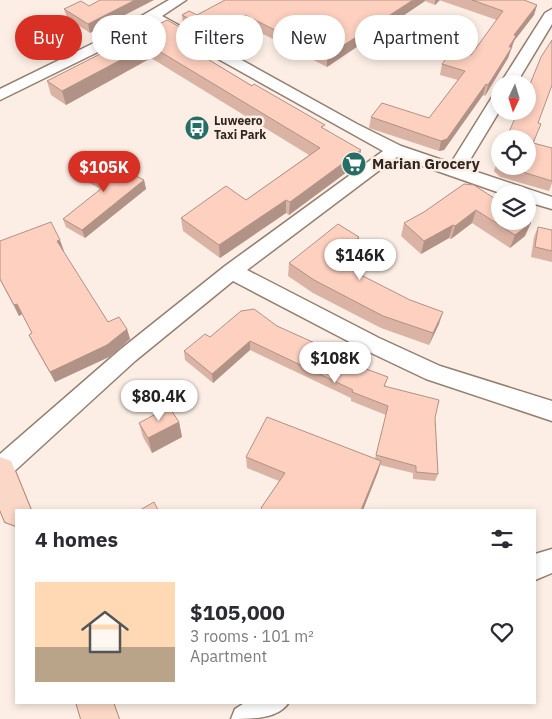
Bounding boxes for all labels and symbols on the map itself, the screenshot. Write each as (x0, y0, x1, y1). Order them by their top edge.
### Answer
north arrow (491, 75, 536, 120)
place label: Luweero Taxi Park (214, 113, 266, 142)
bus stop icon: Luweero Taxi Park (184, 115, 210, 141)
pin: $105K (69, 150, 139, 193)
supermarket icon: Marian Grocery (341, 151, 367, 177)
place label: Marian Grocery (372, 154, 480, 173)
pin: $146K (325, 238, 395, 281)
pin: $108K (300, 342, 370, 384)
pin: $80.4K (118, 380, 200, 422)

